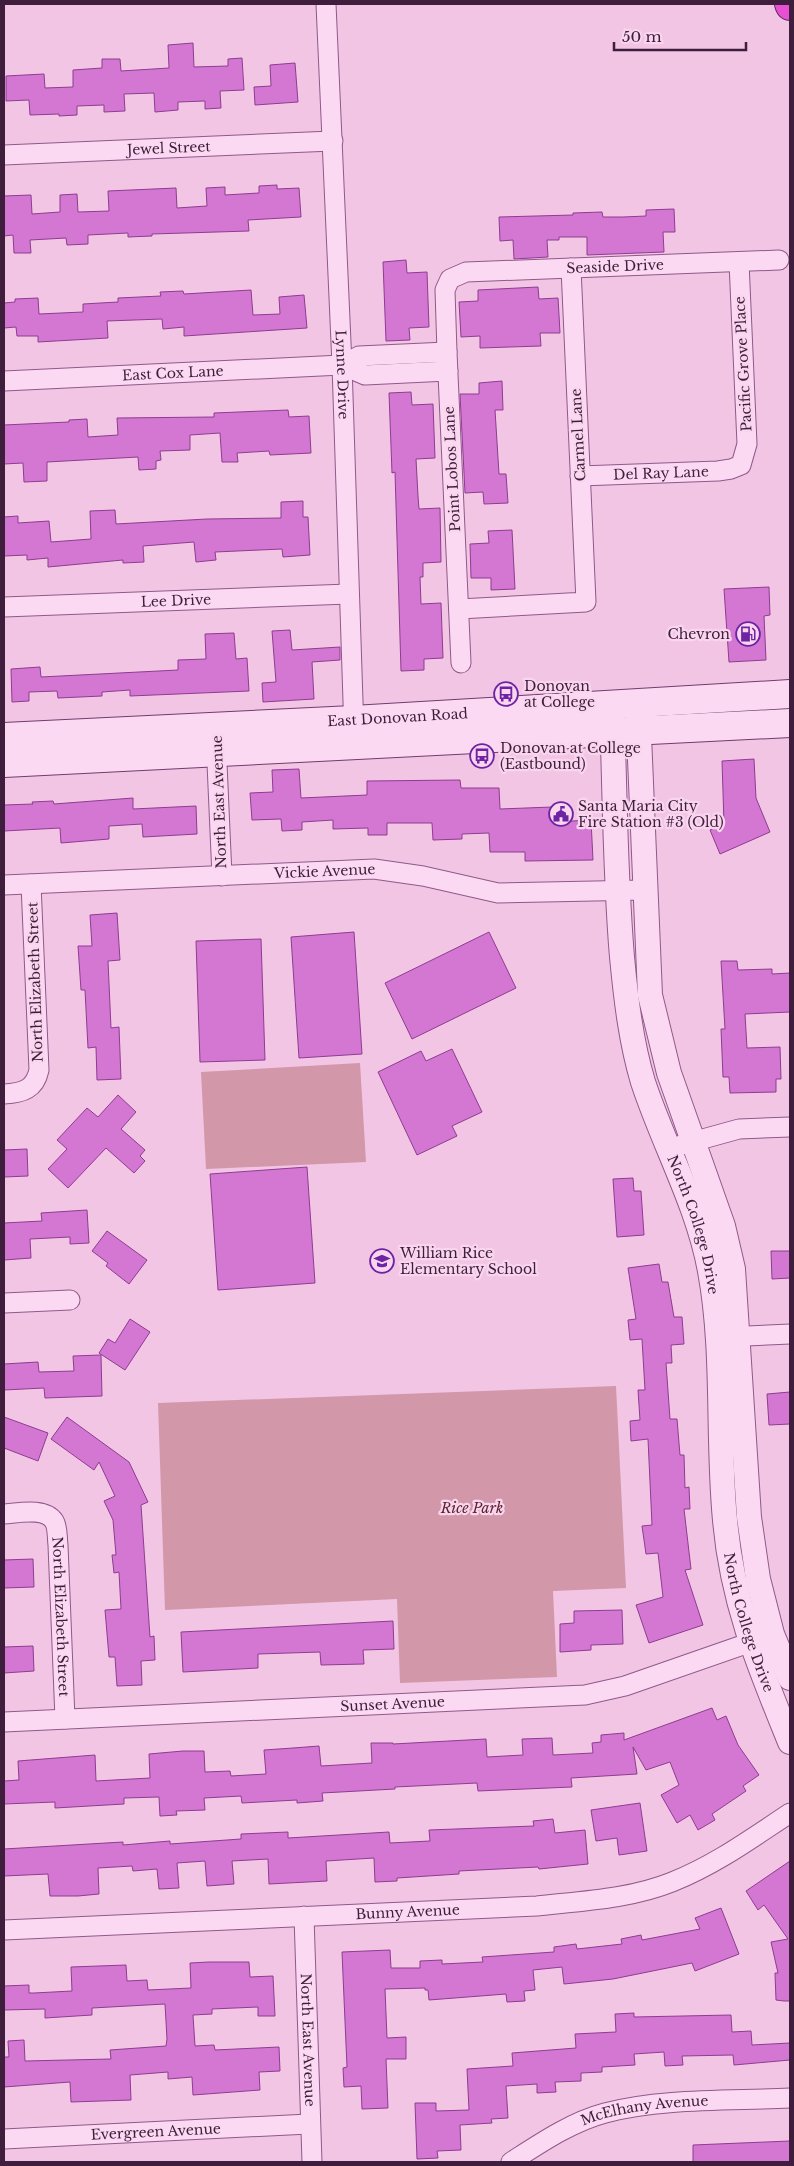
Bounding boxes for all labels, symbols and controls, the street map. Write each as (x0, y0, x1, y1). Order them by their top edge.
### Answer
scale bar (614, 20, 746, 52)
text: 50 m (622, 27, 662, 46)
street label: Jewel Street (125, 137, 212, 159)
street label: Seaside Drive (566, 255, 664, 277)
street label: Pacific Grove Place (730, 296, 756, 432)
street label: Lynne Drive (331, 330, 353, 420)
street label: East Cox Lane (122, 362, 224, 384)
street label: Carmel Lane (567, 388, 589, 482)
street label: Point Lobos Lane (440, 406, 464, 532)
street label: Del Ray Lane (613, 462, 709, 484)
street label: Lee Drive (140, 590, 211, 611)
fuel station icon: Chevron (735, 621, 761, 647)
place label: Chevron (667, 625, 730, 643)
place label: Donovan at College (524, 677, 595, 711)
bus stop icon: Donovan at College (493, 681, 519, 707)
street label: East Donovan Road (327, 704, 469, 730)
street label: North East Avenue (208, 735, 230, 869)
place label: Donovan at College (Eastbound) (500, 739, 641, 773)
bus stop icon: Donovan at College (Eastbound) (469, 743, 495, 769)
place label: Santa Maria City Fire Station #3 (Old) (578, 797, 724, 831)
public building icon: Santa Maria City Fire Station #3 (Old) (548, 801, 574, 827)
street label: Vickie Avenue (273, 860, 376, 882)
street label: North Elizabeth Street (23, 901, 47, 1062)
street label: North College Drive (663, 1152, 723, 1295)
place label: William Rice Elementary School (399, 1244, 537, 1278)
school or university icon: William Rice Elementary School (369, 1248, 395, 1274)
park label: Rice Park (440, 1499, 503, 1517)
street label: North Elizabeth Street (48, 1536, 73, 1698)
street label: North College Drive (720, 1551, 778, 1695)
street label: Sunset Avenue (340, 1693, 445, 1715)
street label: Bunny Avenue (355, 1900, 460, 1923)
street label: North East Avenue (297, 1973, 319, 2107)
street label: McElhany Avenue (578, 2092, 709, 2130)
street label: Evergreen Avenue (90, 2119, 221, 2144)

